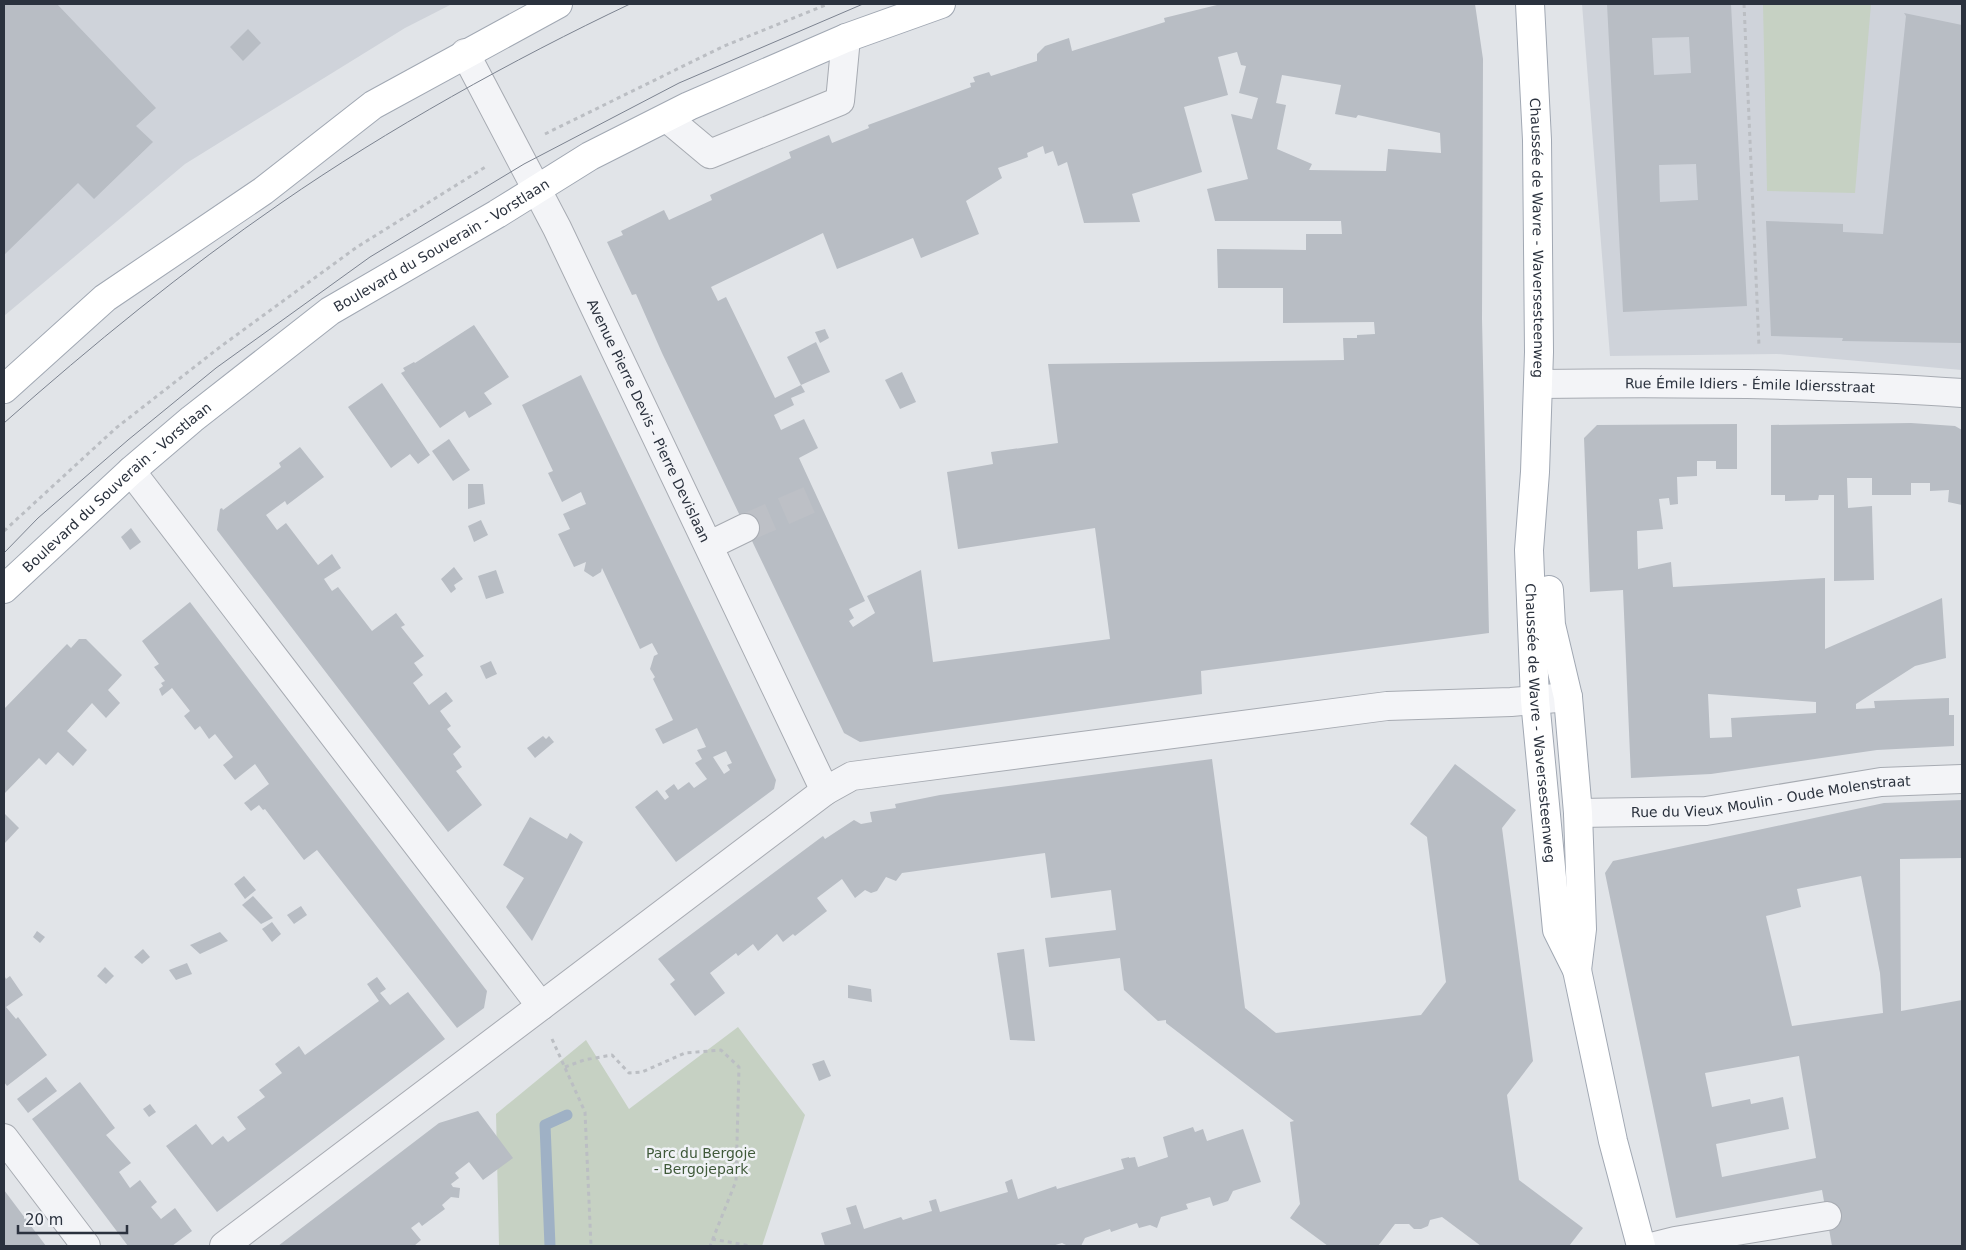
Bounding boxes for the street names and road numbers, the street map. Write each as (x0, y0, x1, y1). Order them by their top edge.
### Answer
street label: Chaussée de Wavre - Waversesteenweg (1527, 97, 1547, 378)
street label: Boulevard du Souverain - Vorstlaan (331, 176, 552, 315)
street label: Avenue Pierre Devis - Pierre Devislaan (584, 296, 713, 545)
street label: Rue Émile Idiers - Émile Idiersstraat (1625, 375, 1876, 396)
street label: Boulevard du Souverain - Vorstlaan (19, 399, 214, 576)
street label: Chaussée de Wavre - Waversesteenweg (1522, 583, 1559, 864)
street label: Rue du Vieux Moulin - Oude Molenstraat (1631, 773, 1911, 820)

